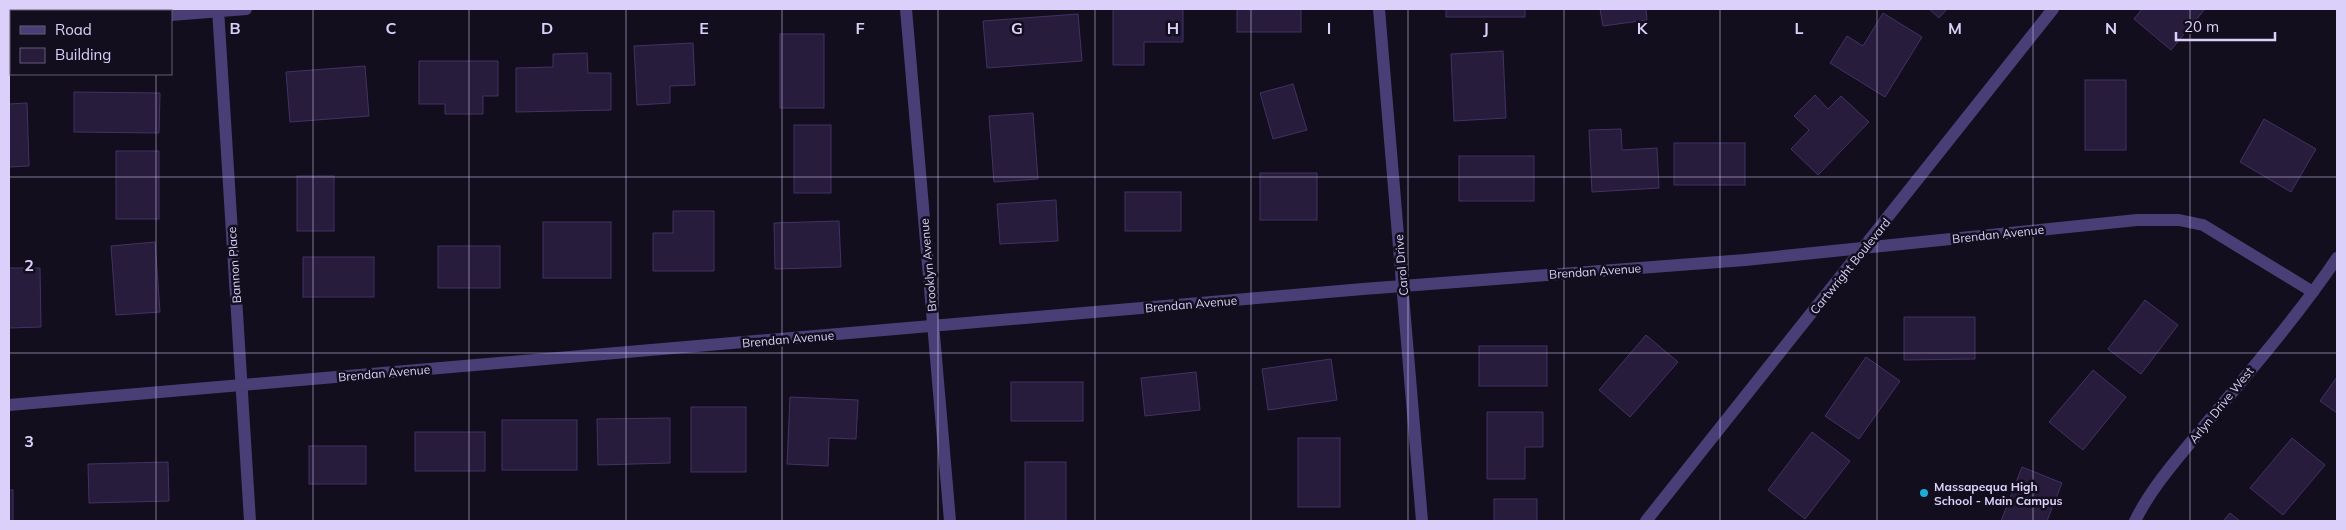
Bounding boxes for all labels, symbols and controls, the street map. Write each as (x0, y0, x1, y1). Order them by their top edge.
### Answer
legend (10, 10, 172, 75)
scale bar (2176, 10, 2275, 42)
text: 20 m (2184, 17, 2219, 36)
text: B (229, 18, 241, 38)
text: C (386, 18, 397, 38)
text: D (541, 18, 553, 38)
text: E (699, 18, 709, 38)
text: F (855, 18, 865, 38)
text: G (1011, 18, 1023, 38)
text: H (1167, 18, 1179, 38)
text: I (1327, 18, 1331, 38)
text: J (1483, 18, 1489, 38)
text: K (1637, 18, 1649, 38)
text: L (1795, 18, 1804, 38)
text: M (1948, 18, 1962, 38)
text: N (2105, 18, 2117, 38)
text: Road (55, 20, 92, 39)
text: Building (55, 45, 111, 64)
street label: Cartwright Boulevard (1807, 215, 1893, 317)
street label: Brooklyn Avenue (916, 218, 940, 312)
street label: Brendan Avenue (1951, 222, 2045, 246)
street label: Bannon Place (224, 226, 244, 304)
street label: Carol Drive (1391, 234, 1411, 296)
text: 2 (24, 255, 34, 275)
street label: Brendan Avenue (1548, 260, 1642, 282)
street label: Brendan Avenue (1144, 293, 1238, 315)
street label: Brendan Avenue (741, 328, 835, 350)
street label: Brendan Avenue (337, 362, 431, 384)
street label: Arlyn Drive West (2186, 364, 2256, 446)
text: 3 (24, 431, 34, 451)
place label: Massapequa High School - Main Campus (1934, 479, 2063, 508)
marker: Massapequa High School - Main Campus (1918, 487, 1930, 499)

